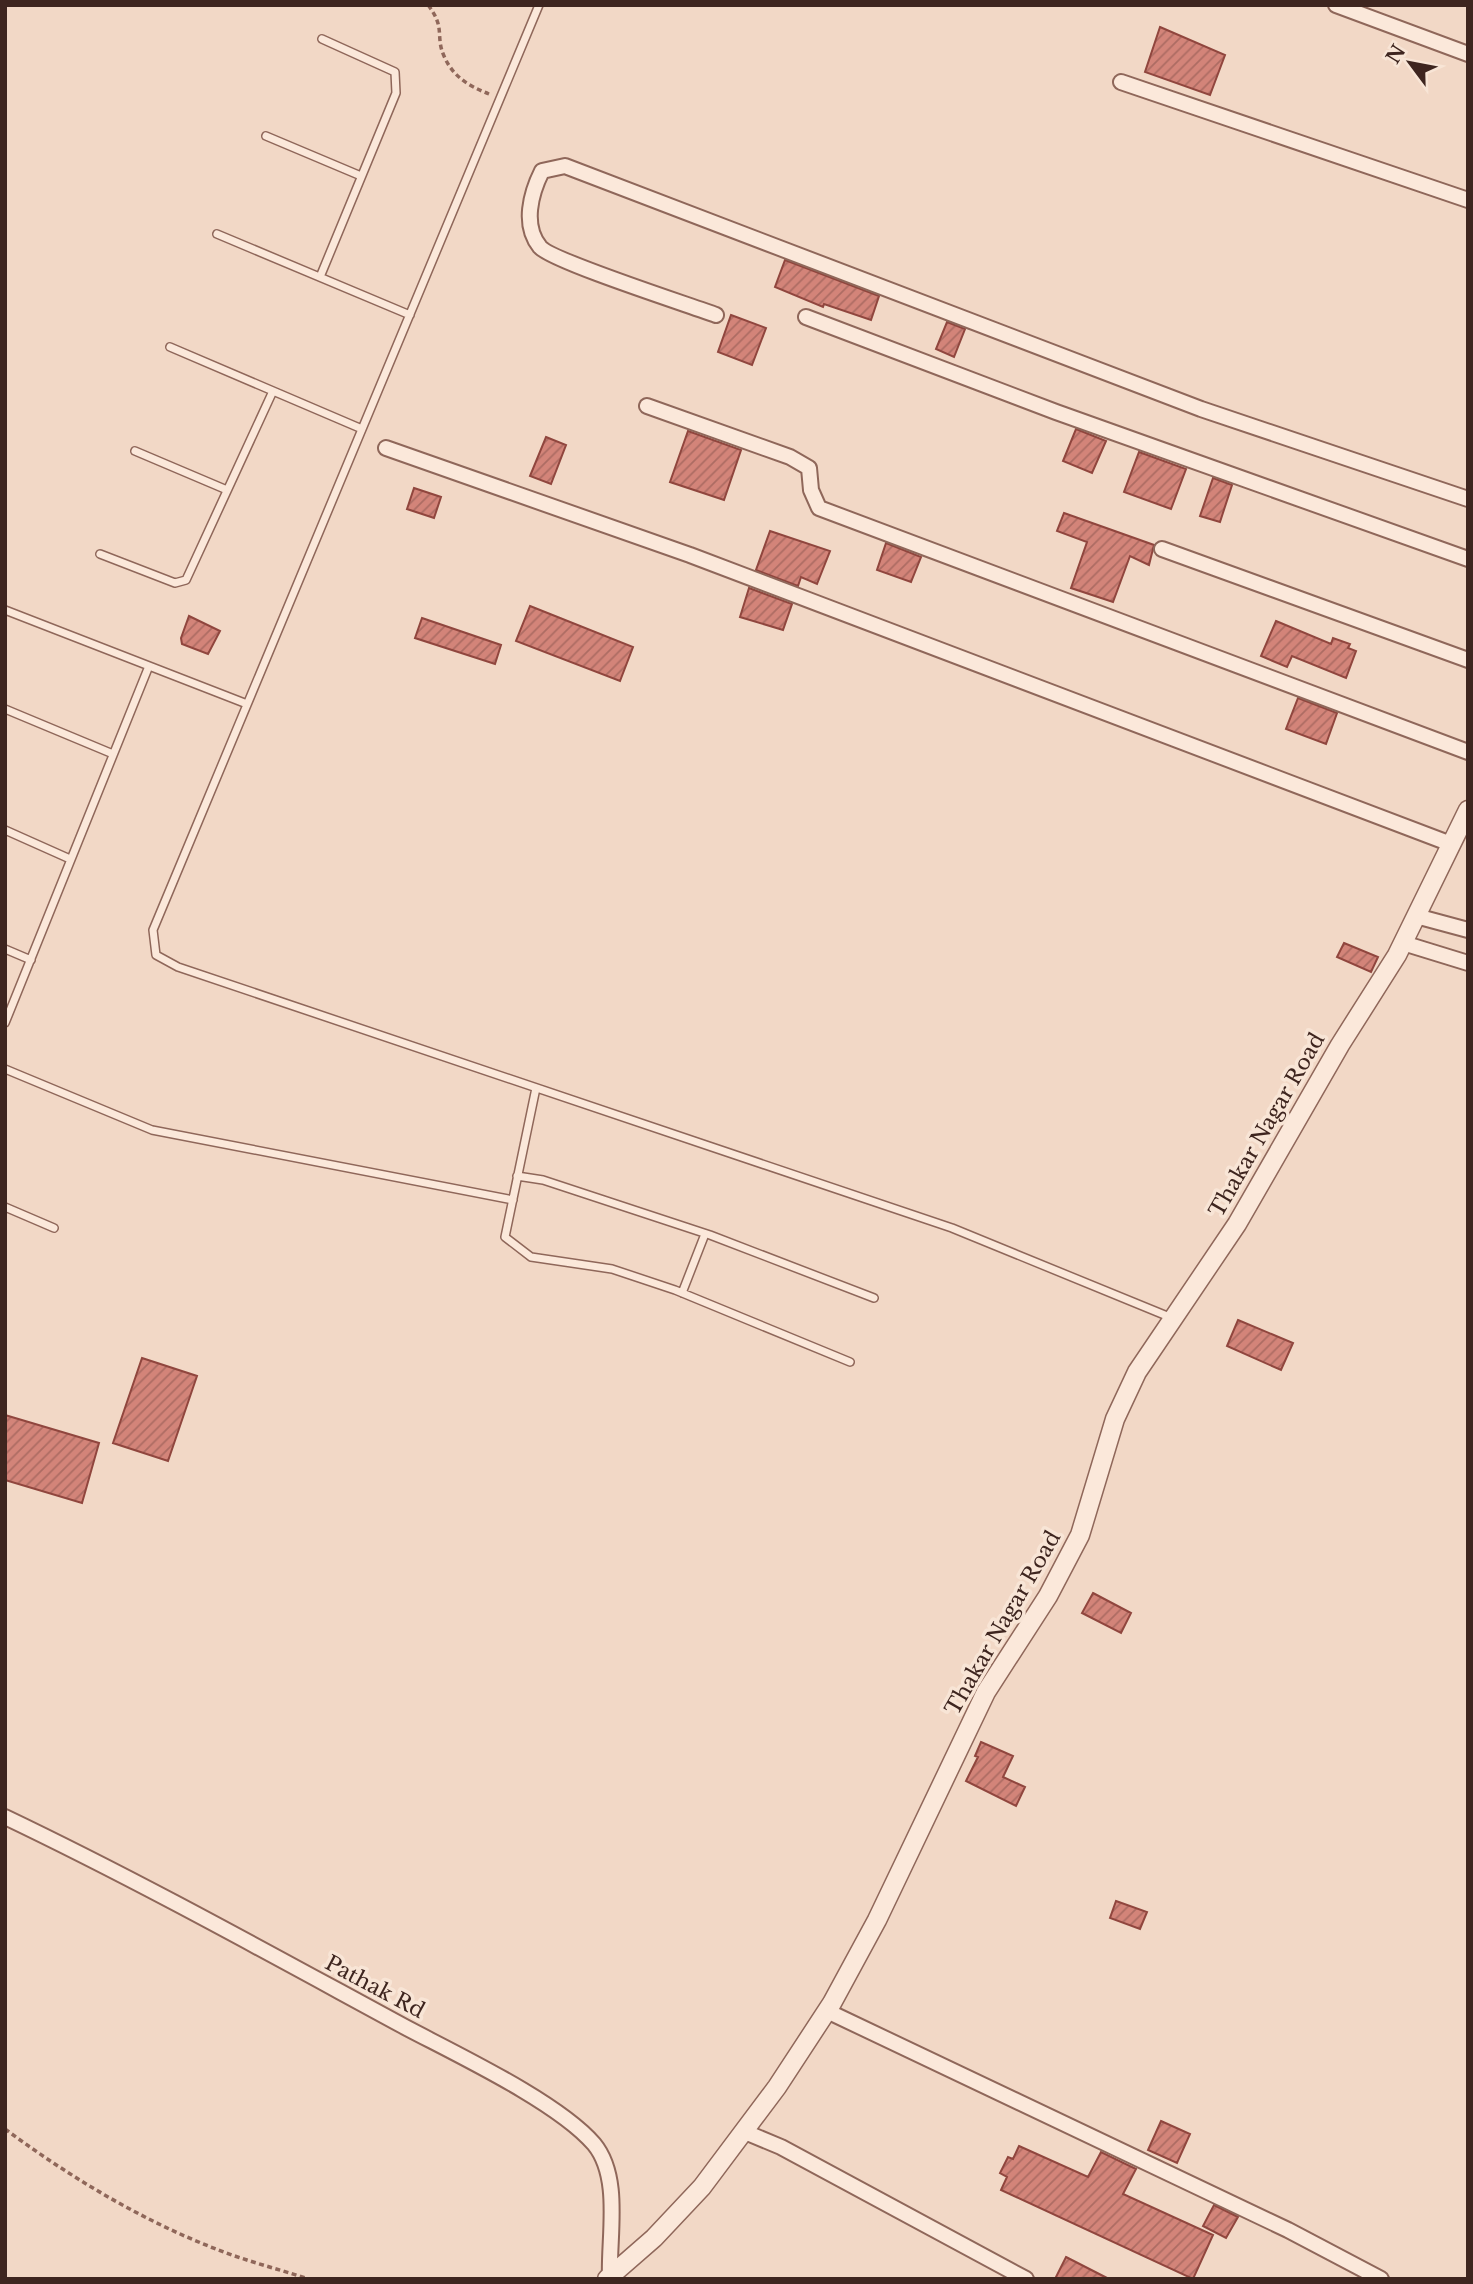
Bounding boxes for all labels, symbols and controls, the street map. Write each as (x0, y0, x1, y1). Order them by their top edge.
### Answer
north arrow (1375, 28, 1445, 98)
text: N (1382, 40, 1411, 68)
street label: Thakar Nagar Road (1204, 1028, 1330, 1222)
street label: Thakar Nagar Road (940, 1526, 1066, 1720)
street label: Pathak Rd (321, 1950, 429, 2024)

